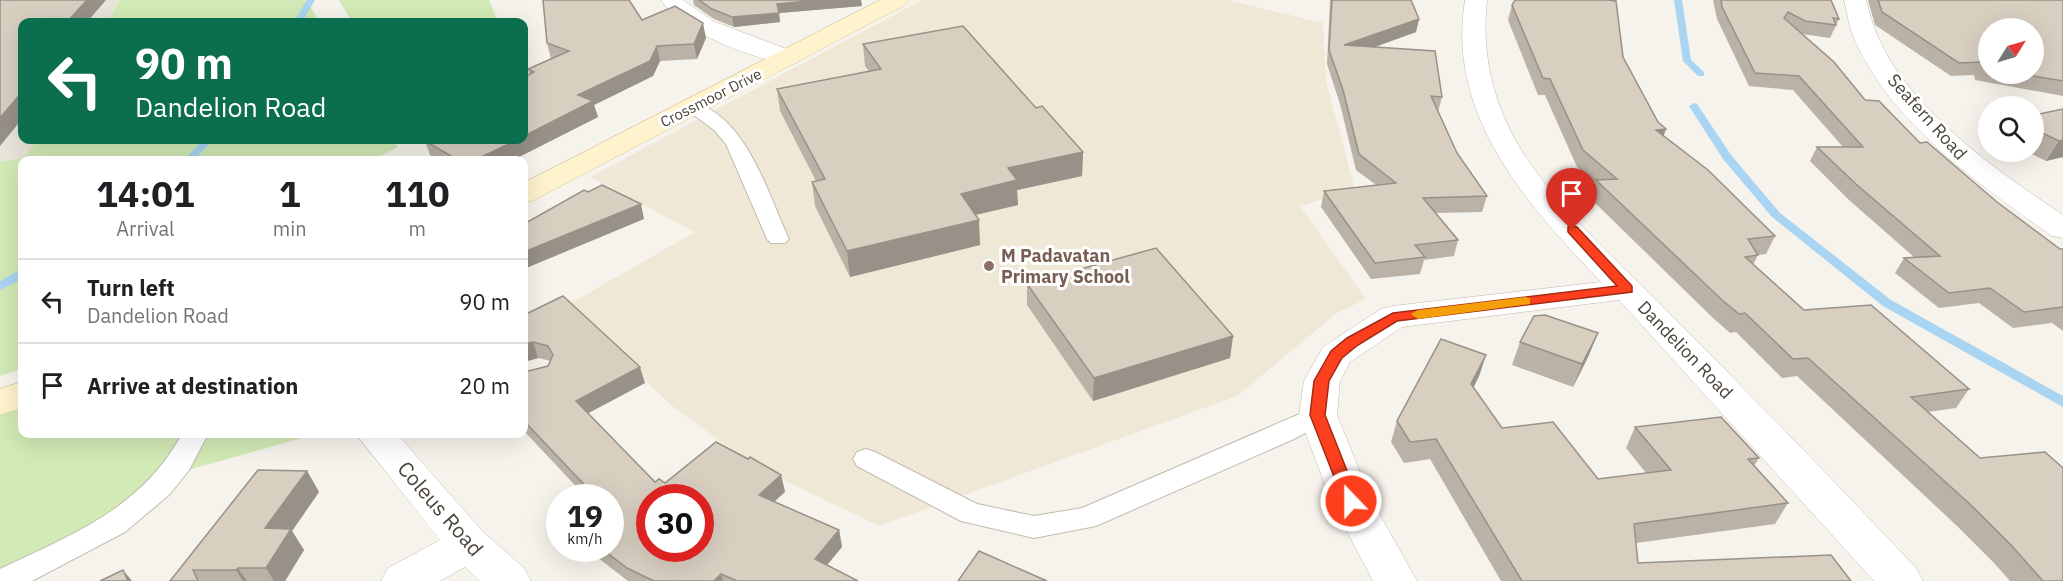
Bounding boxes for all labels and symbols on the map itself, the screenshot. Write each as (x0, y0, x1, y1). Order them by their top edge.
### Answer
north arrow (1978, 18, 2044, 84)
street label: Crossmoor Drive (657, 64, 765, 131)
street label: Seafern Road (1883, 69, 1972, 165)
pin (1546, 168, 1597, 230)
place label: M Padavatan Primary School (1001, 244, 1130, 288)
marker: M Padavatan Primary School (982, 259, 996, 273)
street label: Dandelion Road (1633, 296, 1738, 404)
street label: Coleus Road (392, 455, 490, 562)
position arrow (1319, 469, 1383, 533)
speed limit sign: 30 (636, 484, 714, 562)

